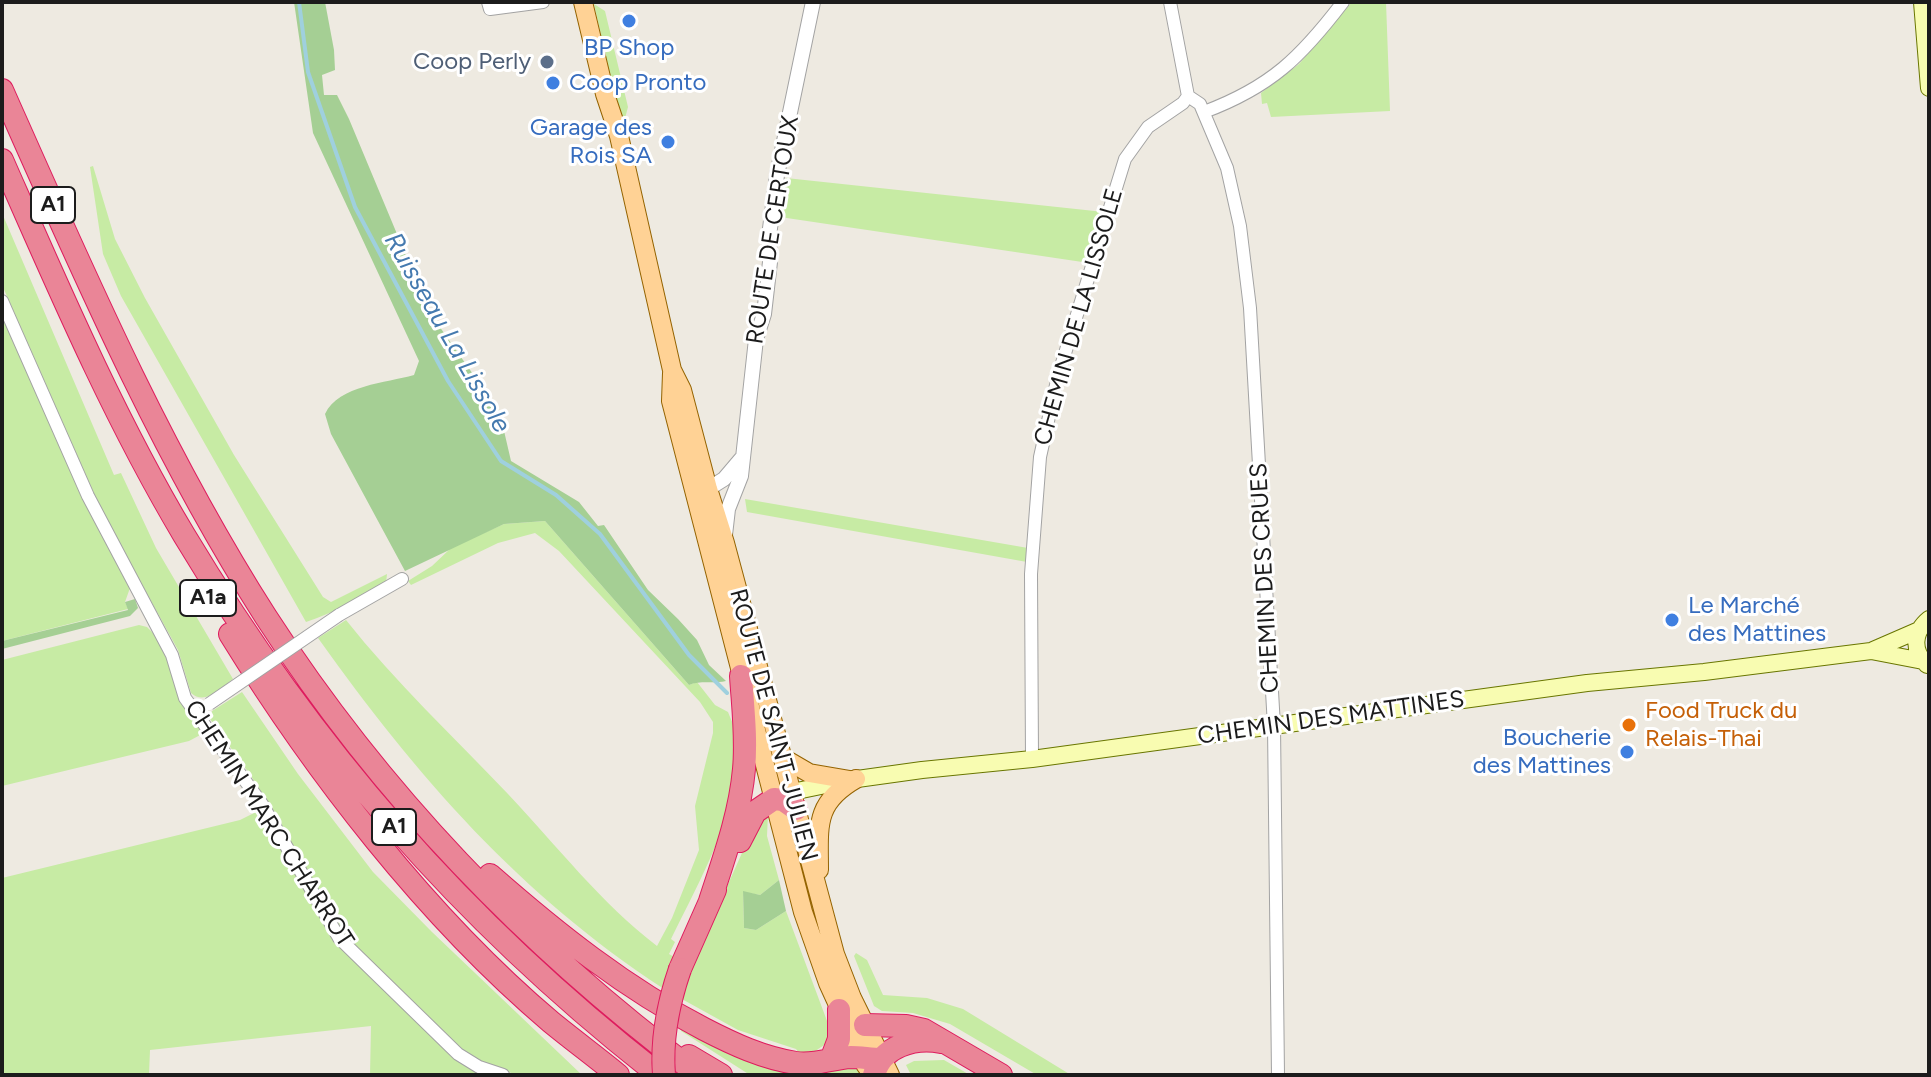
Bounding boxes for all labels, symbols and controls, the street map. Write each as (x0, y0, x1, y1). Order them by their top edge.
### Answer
marker: BP Shop (620, 12, 638, 30)
place label: BP Shop (584, 34, 674, 62)
place label: Coop Perly (413, 48, 531, 76)
marker: Coop Perly (538, 53, 556, 71)
place label: Coop Pronto (569, 69, 706, 97)
marker: Coop Pronto (544, 74, 562, 92)
place label: Garage des Rois SA (530, 114, 652, 170)
street label: ROUTE DE CERTOUX (741, 114, 805, 346)
marker: Garage des Rois SA (659, 133, 677, 151)
street label: CHEMIN DE LA LISSOLE (1029, 185, 1129, 449)
road number: A1 (31, 187, 75, 223)
water label: Ruisseau La Lissole (377, 227, 517, 439)
street label: CHEMIN DES CRUES (1245, 462, 1285, 694)
road number: A1a (180, 580, 236, 616)
street label: ROUTE DE SAINT-JULIEN (723, 586, 823, 864)
place label: Le Marché des Mattines (1688, 592, 1826, 648)
marker: Le Marché des Mattines (1663, 611, 1681, 629)
street label: CHEMIN DES MATTINES (1196, 685, 1466, 751)
street label: CHEMIN MARC CHARROT (178, 695, 360, 953)
place label: Food Truck du Relais-Thai (1645, 697, 1797, 753)
marker: Food Truck du Relais-Thai (1620, 716, 1638, 734)
place label: Boucherie des Mattines (1473, 724, 1611, 780)
marker: Boucherie des Mattines (1618, 743, 1636, 761)
road number: A1 (372, 809, 416, 845)

